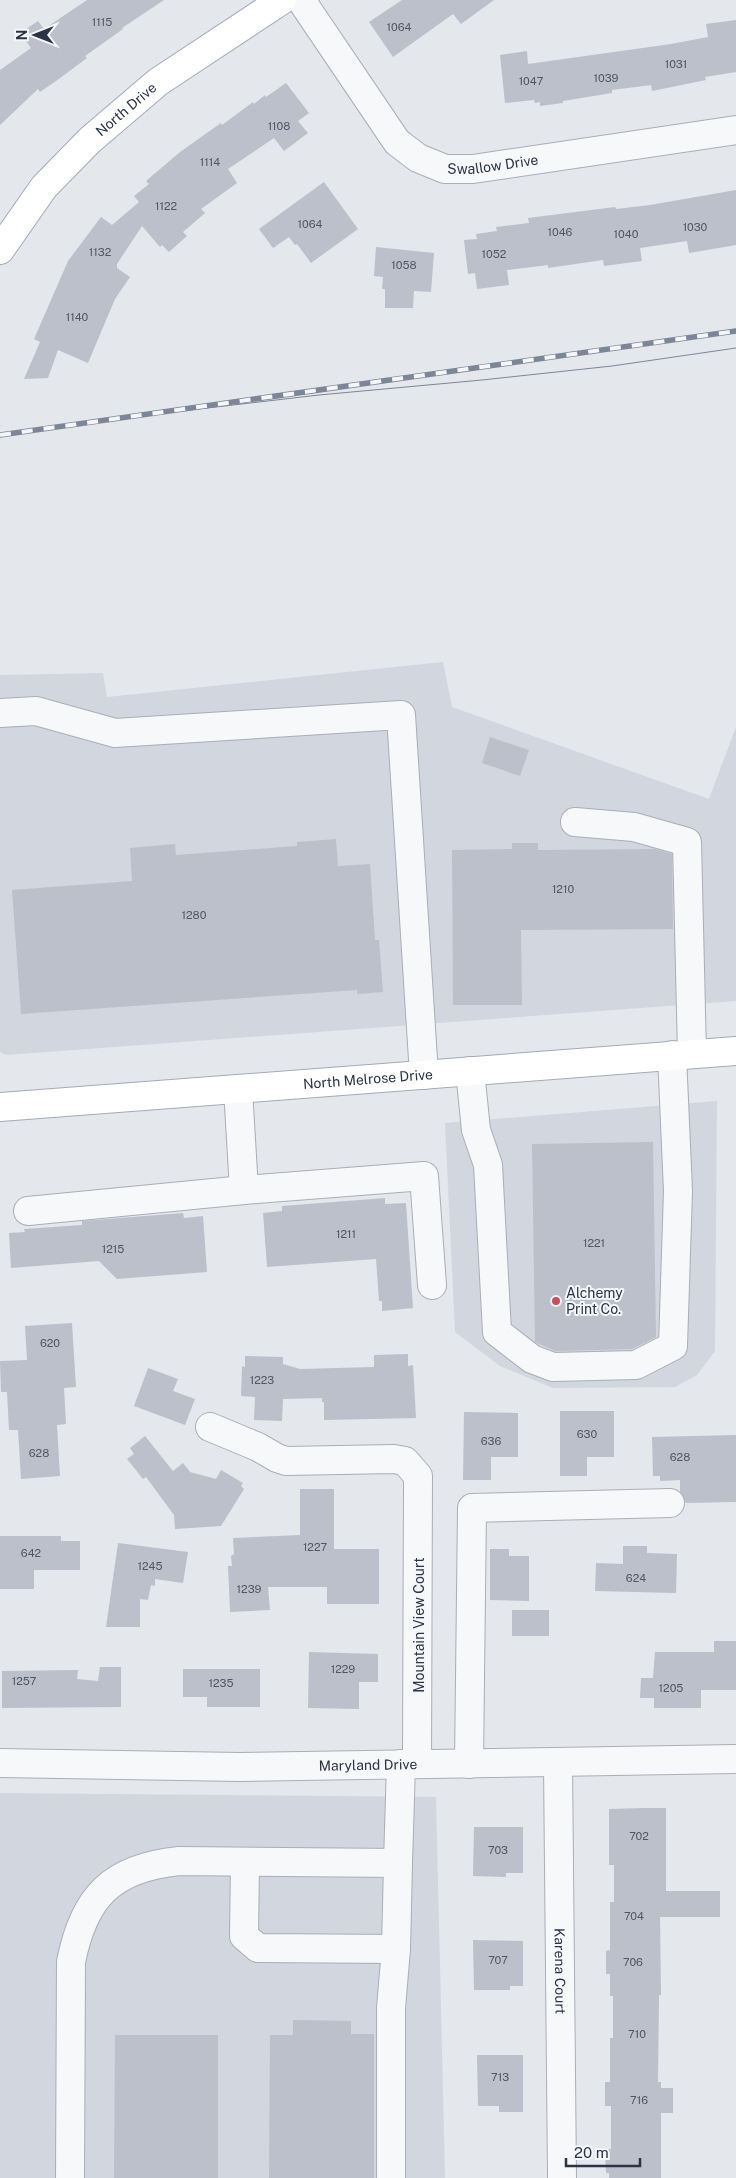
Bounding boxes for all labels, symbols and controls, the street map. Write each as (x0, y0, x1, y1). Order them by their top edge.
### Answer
north arrow (10, 10, 60, 60)
house number: 1115 (92, 16, 112, 28)
house number: 1064 (387, 21, 412, 33)
text: N (14, 30, 30, 40)
house number: 1031 (665, 58, 687, 70)
house number: 1039 (594, 72, 619, 84)
house number: 1047 (519, 75, 544, 87)
street label: North Drive (93, 79, 160, 139)
house number: 1108 (268, 120, 290, 132)
street label: Swallow Drive (447, 151, 539, 177)
house number: 1114 (200, 156, 220, 168)
house number: 1122 (155, 200, 177, 212)
house number: 1064 (298, 218, 323, 230)
house number: 1030 (683, 221, 708, 233)
house number: 1046 (548, 226, 573, 238)
house number: 1040 (614, 228, 639, 240)
house number: 1132 (89, 246, 112, 258)
house number: 1052 (482, 248, 507, 260)
house number: 1058 (391, 259, 417, 271)
house number: 1140 (66, 311, 89, 323)
house number: 1210 (552, 883, 574, 895)
house number: 1280 (182, 909, 207, 921)
street label: North Melrose Drive (302, 1066, 434, 1092)
house number: 1211 (336, 1228, 356, 1240)
house number: 1221 (583, 1237, 605, 1249)
house number: 1215 (102, 1243, 124, 1255)
place label: Alchemy Print Co. (566, 1285, 623, 1317)
marker: Alchemy Print Co. (550, 1295, 562, 1307)
house number: 620 (40, 1337, 60, 1349)
house number: 1223 (250, 1374, 274, 1386)
house number: 630 (577, 1428, 597, 1440)
house number: 636 (481, 1435, 501, 1447)
house number: 628 (29, 1447, 49, 1459)
house number: 628 (670, 1451, 690, 1463)
house number: 1227 (303, 1541, 327, 1553)
house number: 642 (21, 1547, 42, 1559)
street label: Mountain View Court (411, 1557, 427, 1693)
house number: 1245 (138, 1560, 162, 1572)
house number: 624 (626, 1572, 646, 1584)
house number: 1239 (237, 1583, 262, 1595)
house number: 1229 (331, 1663, 355, 1675)
house number: 1257 (12, 1675, 37, 1687)
house number: 1235 (208, 1677, 234, 1689)
house number: 1205 (659, 1682, 683, 1694)
street label: Maryland Drive (319, 1756, 417, 1774)
house number: 702 (629, 1830, 649, 1842)
house number: 703 (488, 1844, 508, 1856)
house number: 704 (624, 1910, 644, 1922)
street label: Karena Court (552, 1928, 568, 2014)
house number: 707 (488, 1954, 508, 1966)
house number: 706 (623, 1956, 643, 1968)
house number: 710 (628, 2028, 646, 2040)
house number: 713 (491, 2071, 509, 2083)
house number: 716 (630, 2094, 648, 2106)
scale bar (566, 2136, 640, 2168)
text: 20 m (574, 2144, 609, 2161)

